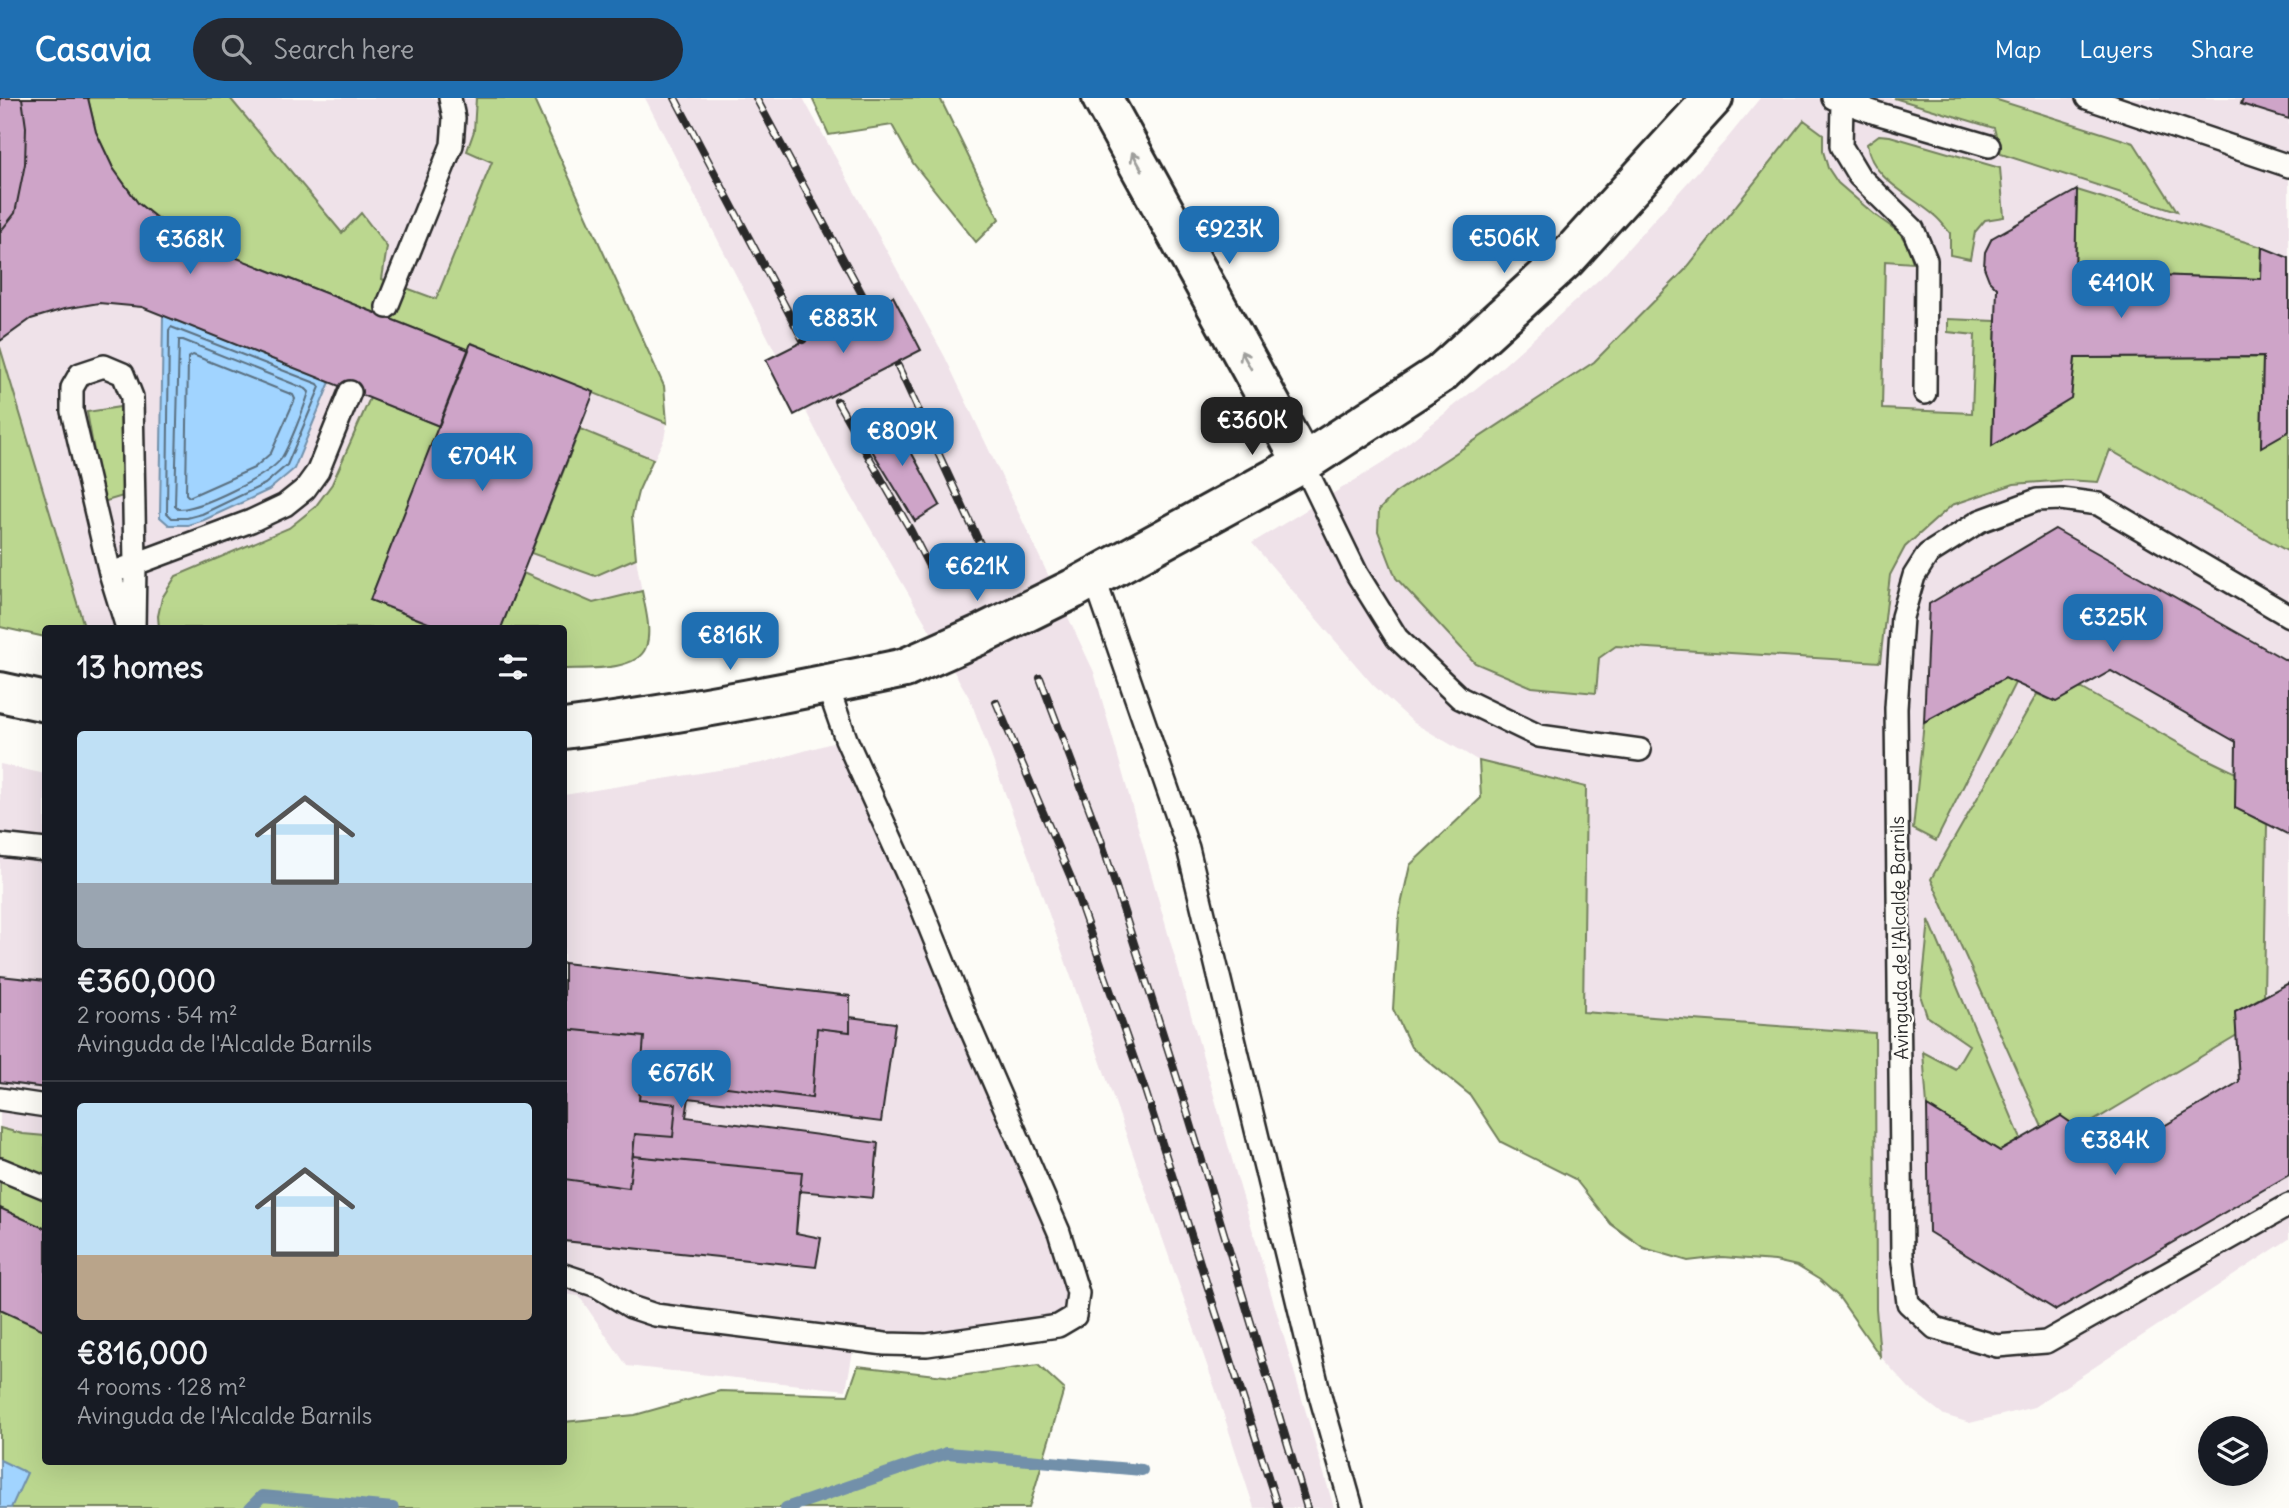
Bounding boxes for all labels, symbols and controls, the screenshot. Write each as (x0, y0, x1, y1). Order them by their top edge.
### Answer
search box (193, 18, 683, 81)
text: Casavia (35, 28, 151, 70)
icon: search (217, 30, 255, 68)
text: Search here (273, 33, 414, 66)
text: Map (1995, 34, 2041, 64)
text: Layers (2079, 34, 2153, 64)
text: Share (2191, 34, 2254, 64)
one-way arrow (1130, 151, 1143, 172)
pin: €923K (1180, 206, 1278, 266)
text: €923K (1195, 214, 1263, 243)
pin: €368K (141, 216, 239, 276)
pin: €506K (1455, 216, 1553, 275)
text: €506K (1469, 223, 1539, 252)
text: €368K (156, 224, 224, 253)
pin: €410K (2072, 260, 2170, 320)
text: €410K (2088, 268, 2154, 297)
pin: €883K (794, 296, 892, 355)
text: €883K (809, 303, 877, 332)
one-way arrow (1239, 350, 1253, 371)
pin: €360K (1203, 398, 1301, 457)
text: €360K (1217, 405, 1287, 434)
pin: €809K (853, 408, 951, 468)
text: €809K (867, 416, 937, 445)
pin: €704K (433, 434, 531, 493)
text: €704K (448, 441, 516, 470)
pin: €621K (928, 544, 1026, 603)
text: €621K (945, 551, 1009, 580)
pin: €325K (2064, 594, 2162, 654)
text: €325K (2079, 602, 2147, 631)
pin: €816K (681, 612, 779, 672)
text: €816K (698, 620, 762, 649)
text: 13 homes (77, 648, 203, 686)
icon: filters (494, 648, 532, 686)
icon: home (242, 777, 368, 903)
street label: Avinguda de l'Alcalde Barnils (1885, 816, 1913, 1060)
text: €360,000 (77, 962, 216, 1000)
text: 2 rooms · 54 m² (77, 1000, 238, 1029)
text: Avinguda de l'Alcalde Barnils (77, 1029, 372, 1058)
pin: €676K (632, 1051, 730, 1110)
text: €676K (648, 1058, 714, 1087)
pin: €384K (2066, 1118, 2164, 1177)
text: €384K (2081, 1125, 2149, 1154)
icon: home (242, 1149, 368, 1275)
text: €816,000 (77, 1334, 208, 1372)
text: 4 rooms · 128 m² (77, 1372, 247, 1401)
text: Avinguda de l'Alcalde Barnils (77, 1401, 372, 1430)
map controls (2198, 1416, 2268, 1486)
button: layers (2198, 1416, 2268, 1486)

